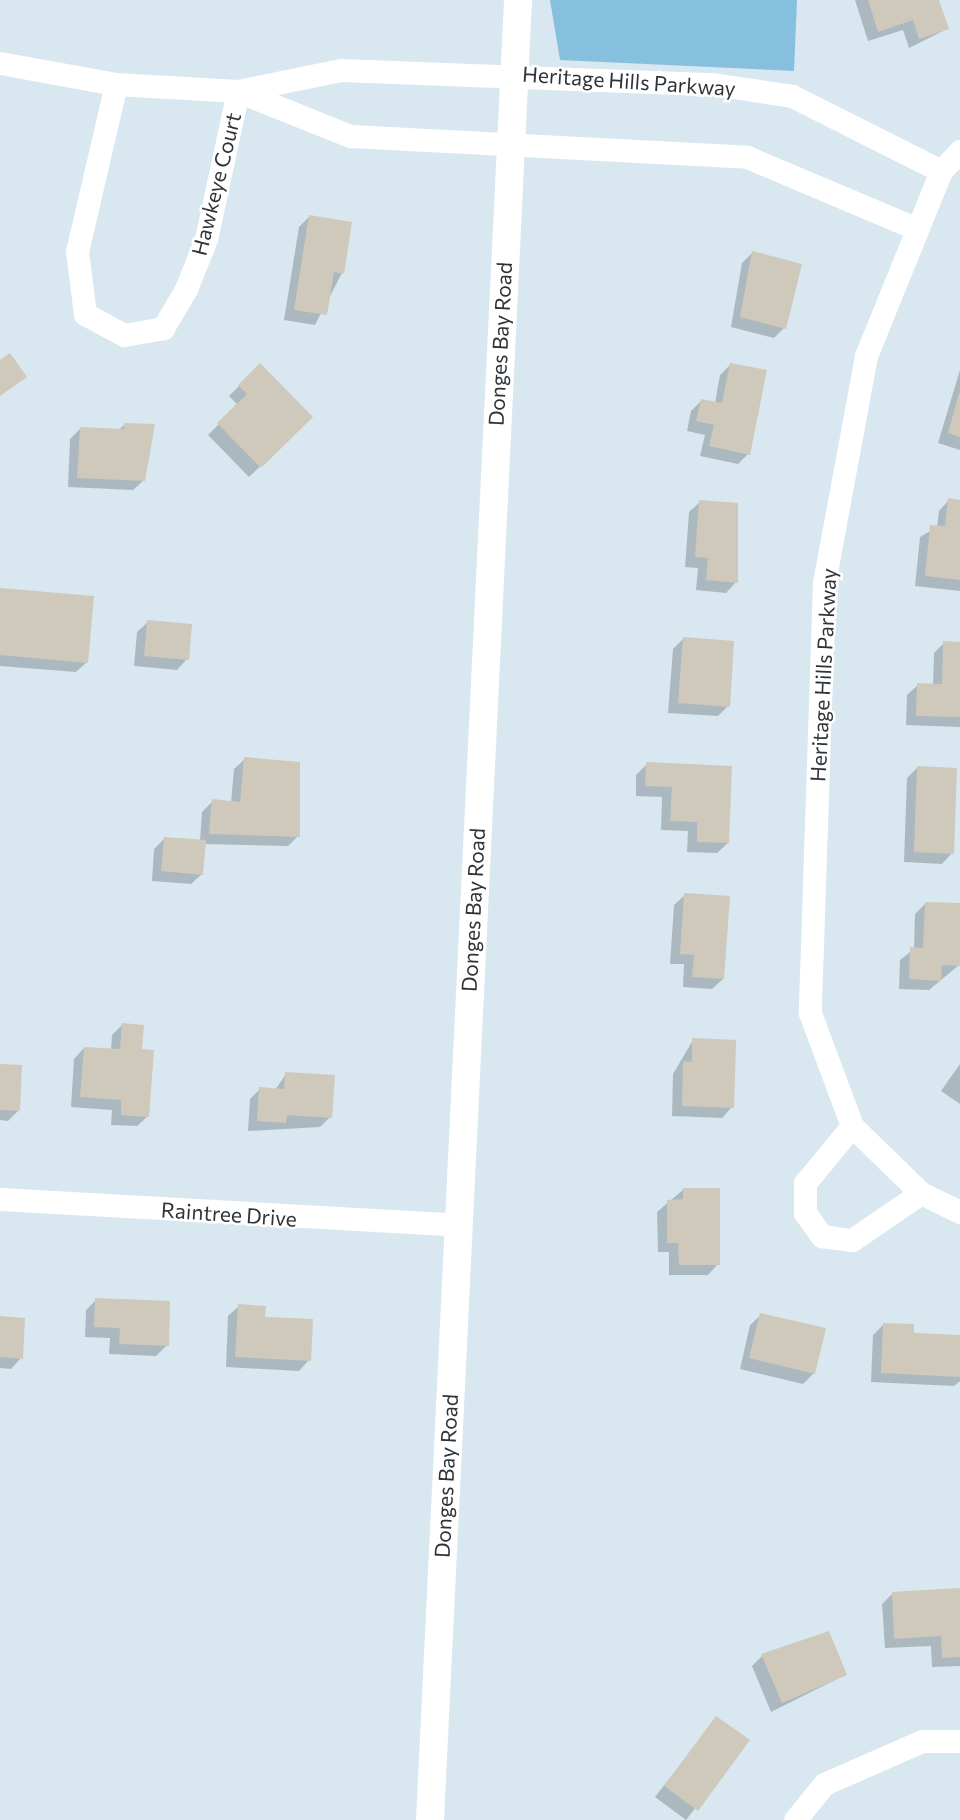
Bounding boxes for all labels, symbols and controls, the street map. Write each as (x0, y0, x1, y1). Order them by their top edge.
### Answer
street label: Heritage Hills Parkway (521, 61, 737, 101)
street label: Hawkeye Court (186, 110, 246, 258)
street label: Donges Bay Road (483, 261, 517, 427)
street label: Heritage Hills Parkway (805, 567, 841, 783)
street label: Donges Bay Road (456, 827, 490, 993)
street label: Raintree Drive (160, 1197, 298, 1231)
street label: Donges Bay Road (429, 1393, 463, 1559)

